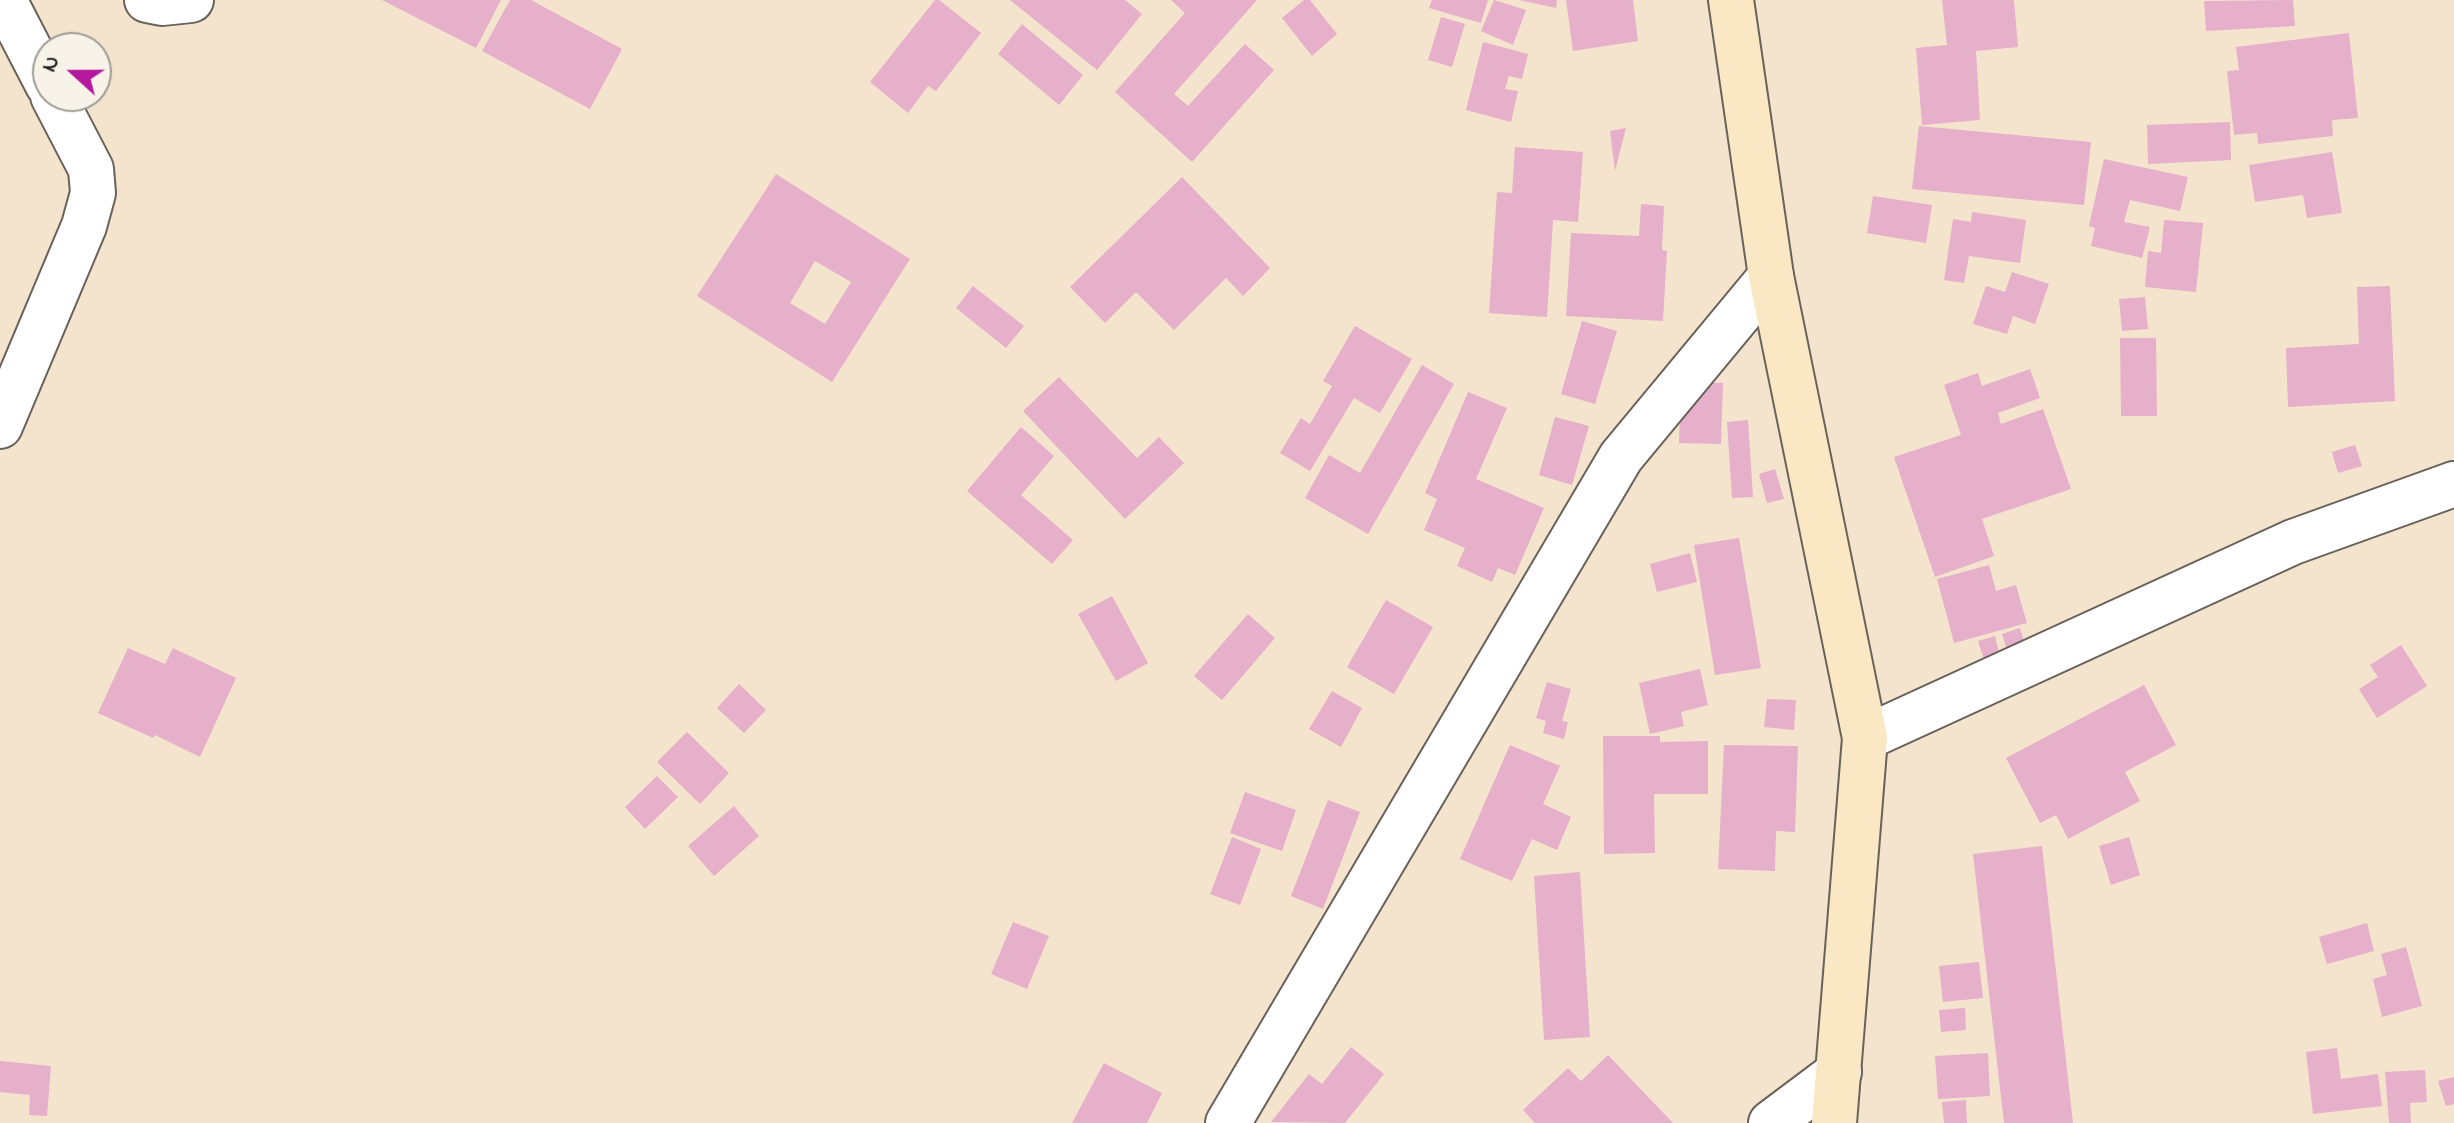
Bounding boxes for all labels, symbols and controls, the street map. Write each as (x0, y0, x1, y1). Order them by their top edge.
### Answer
north arrow (32, 32, 112, 112)
text: N (34, 51, 69, 77)

